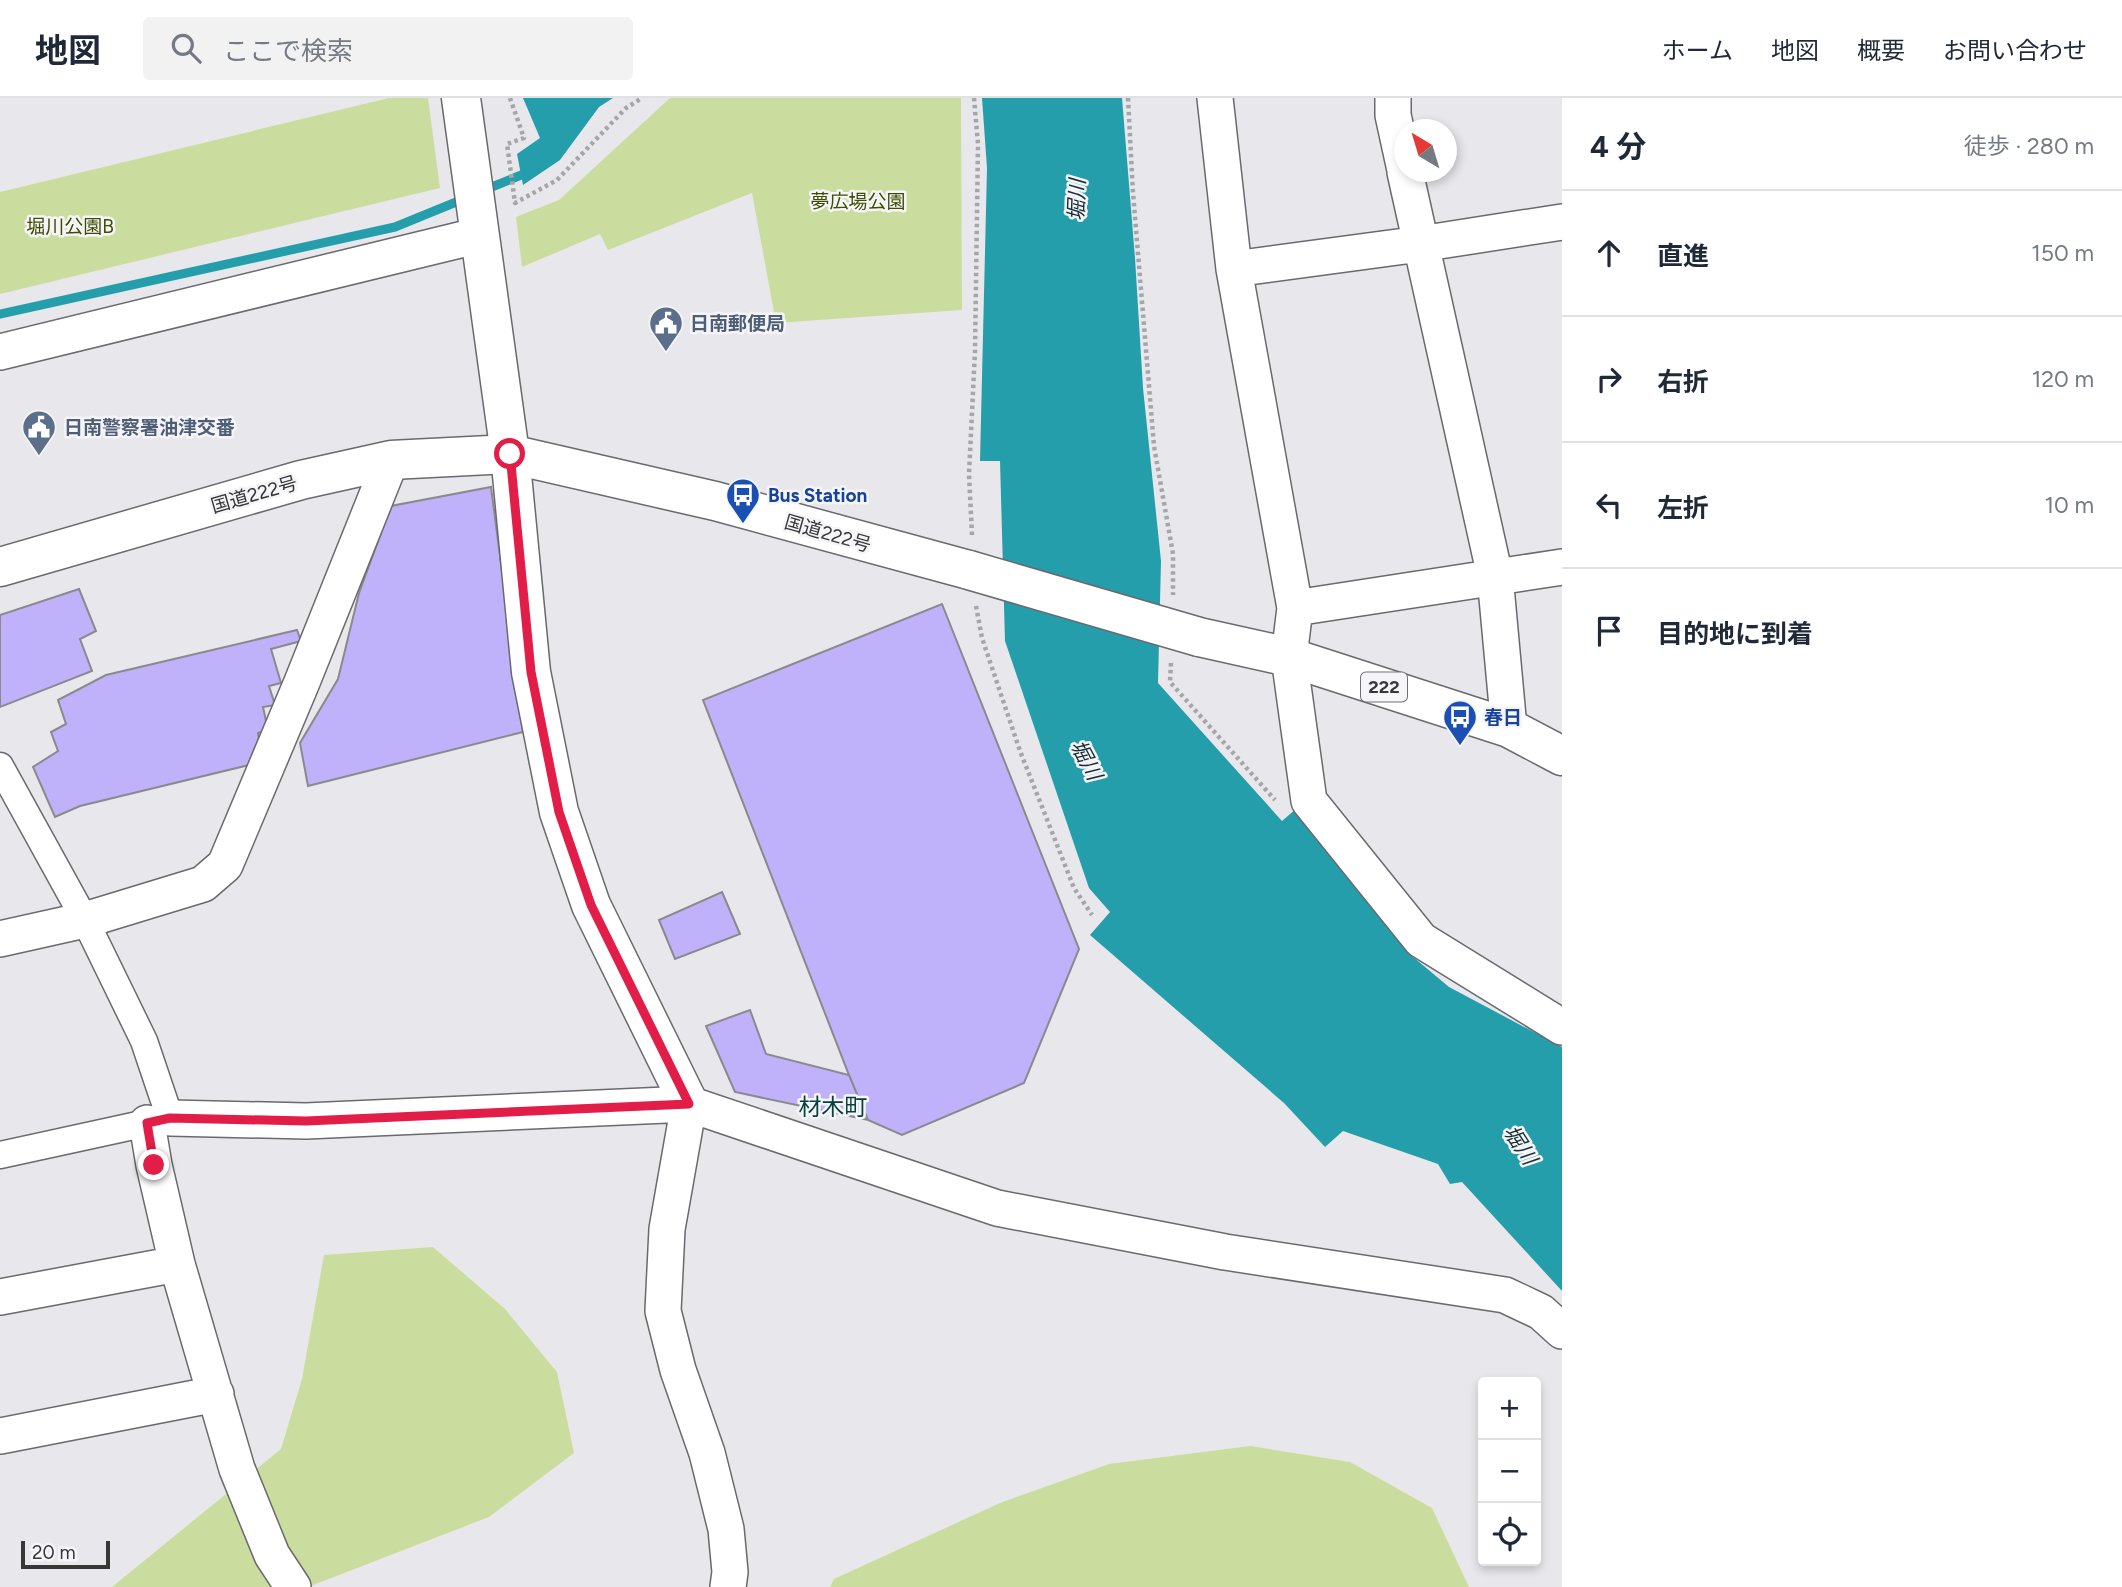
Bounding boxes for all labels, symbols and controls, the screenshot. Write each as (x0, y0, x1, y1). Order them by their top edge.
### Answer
search box (143, 17, 633, 80)
icon: search (167, 29, 205, 67)
text: 地図 (35, 31, 101, 70)
text: ここで検索 (223, 35, 353, 67)
text: ホーム (1662, 36, 1733, 65)
text: 地図 (1771, 36, 1819, 65)
text: 概要 (1857, 36, 1905, 65)
text: お問い合わせ (1943, 36, 2087, 65)
north arrow (1394, 119, 1457, 182)
text: 4 分 (1590, 128, 1646, 165)
text: 徒歩 · 280 m (1964, 132, 2094, 160)
water label: 堀川 (1063, 177, 1090, 221)
park label: 夢広場公園 (810, 190, 906, 213)
park label: 堀川公園B (26, 215, 114, 238)
icon: ahead (1590, 234, 1628, 272)
text: 150 m (2031, 239, 2094, 267)
text: 直進 (1657, 240, 1709, 272)
public building icon: 日南郵便局 (647, 304, 685, 353)
place label: 日南郵便局 (690, 312, 785, 335)
icon: right (1590, 360, 1628, 398)
text: 120 m (2032, 365, 2094, 393)
text: 右折 (1657, 366, 1709, 398)
public building icon: 日南警察署油津交番 (20, 408, 58, 457)
place label: 日南警察署油津交番 (64, 416, 235, 439)
route start (494, 438, 525, 469)
street label: 国道222号 (208, 471, 300, 518)
bus stop icon: Bus Station (724, 476, 762, 525)
place label: Bus Station (768, 484, 867, 507)
icon: left (1590, 486, 1628, 524)
text: 10 m (2045, 491, 2094, 519)
text: 左折 (1657, 492, 1709, 524)
street label: 国道222号 (782, 510, 874, 557)
icon: arrive (1590, 612, 1628, 650)
text: 目的地に到着 (1657, 618, 1813, 650)
road number: 222 (1361, 672, 1407, 702)
bus stop icon: 春日 (1441, 698, 1479, 747)
place label: 春日 (1484, 706, 1522, 729)
water label: 堀川 (1066, 735, 1108, 786)
district label: 材木町 (799, 1093, 868, 1121)
water label: 堀川 (1498, 1120, 1543, 1171)
route end (138, 1149, 169, 1180)
map controls (1478, 1377, 1541, 1566)
button: + (1478, 1377, 1541, 1440)
button: − (1478, 1440, 1541, 1503)
button: locate (1478, 1503, 1541, 1566)
scale bar (21, 1538, 110, 1570)
text: 20 m (32, 1541, 76, 1564)

